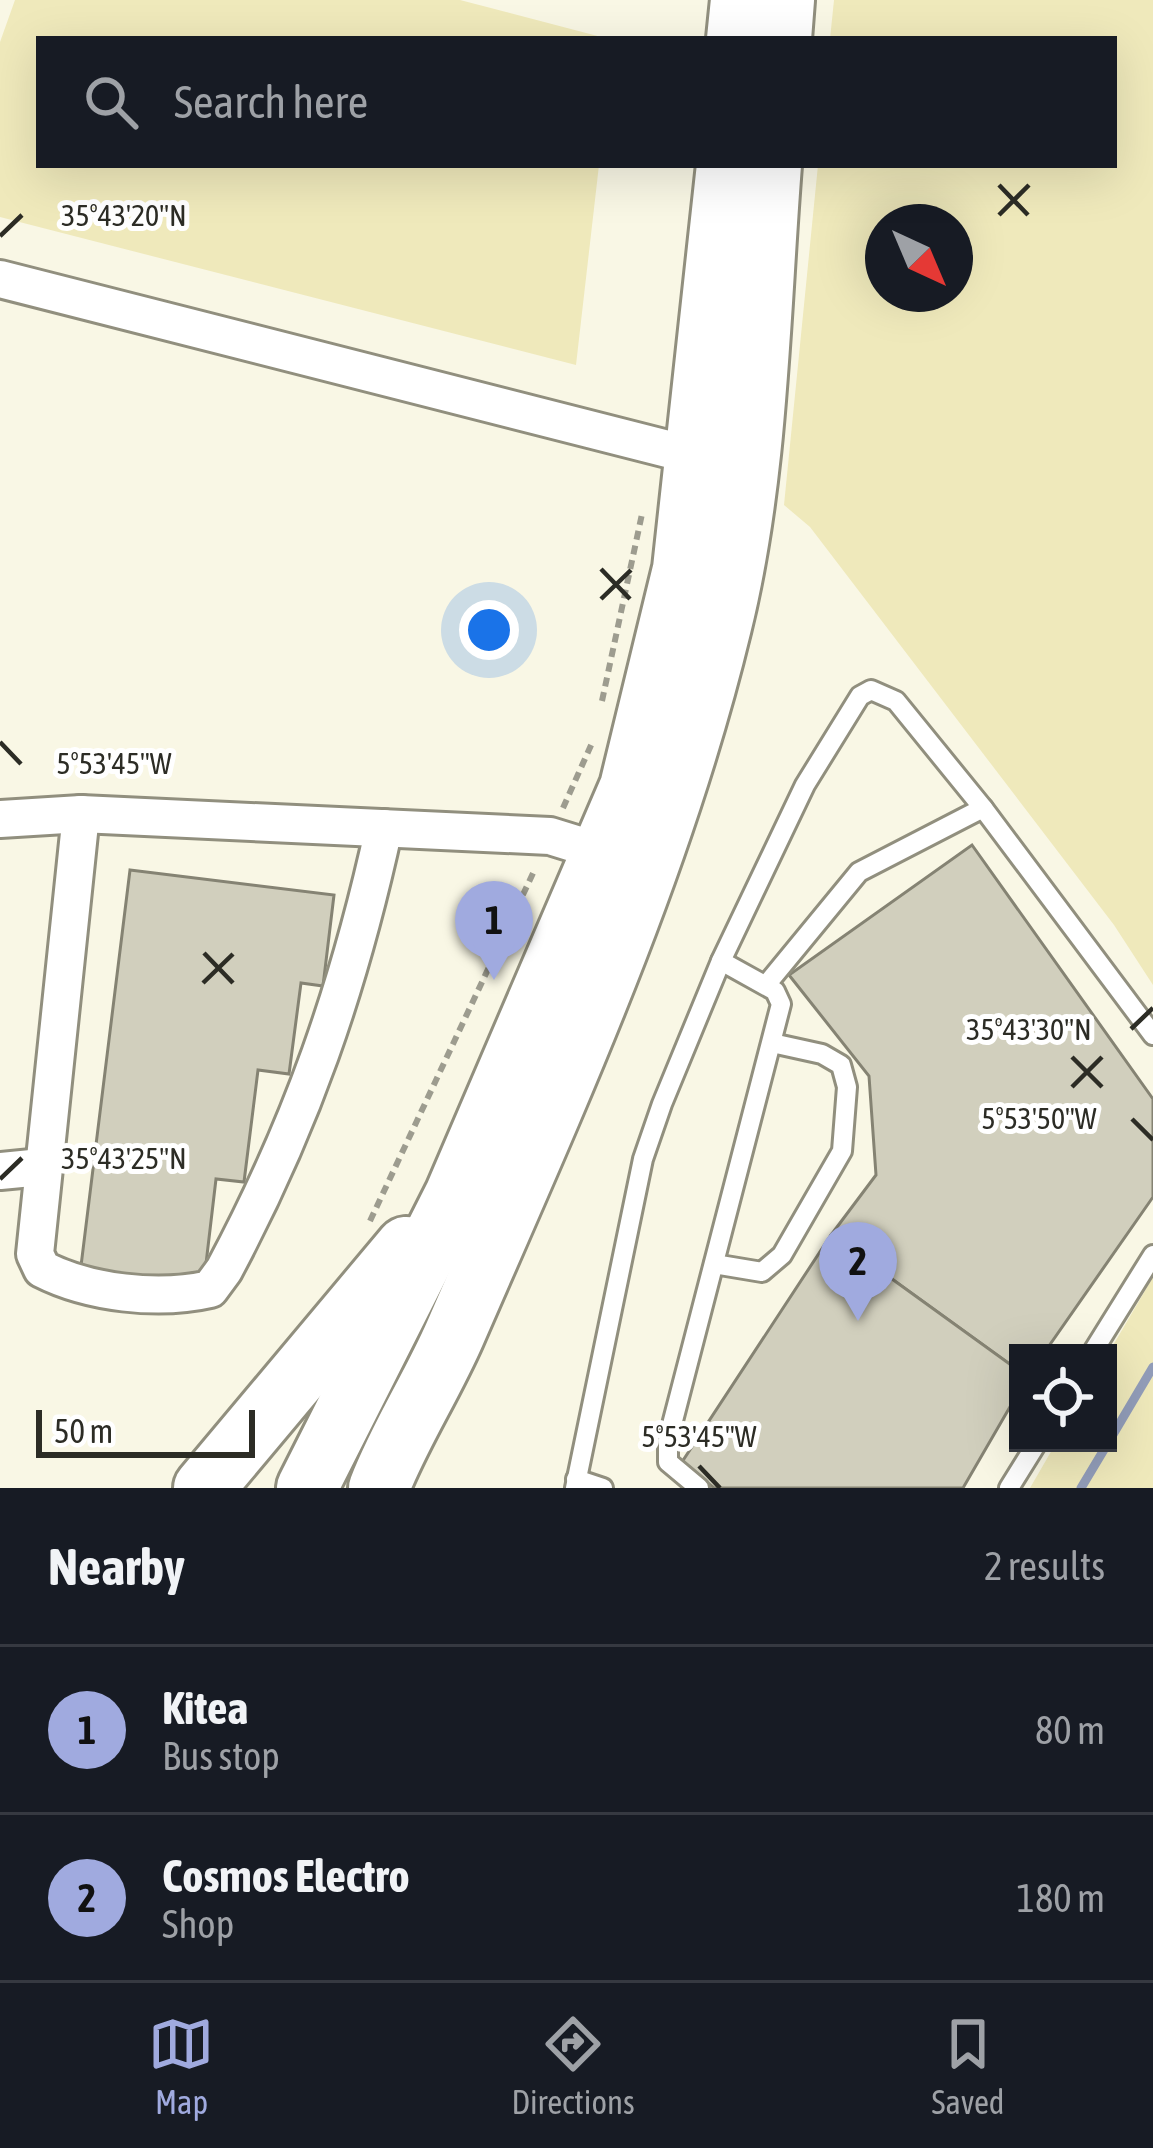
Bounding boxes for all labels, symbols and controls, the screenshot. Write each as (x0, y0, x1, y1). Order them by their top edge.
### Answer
search box (36, 36, 1117, 168)
icon: search (78, 69, 144, 135)
text: Search here (174, 76, 368, 128)
text: 35°43'20"N (61, 198, 187, 232)
north arrow (865, 204, 973, 312)
your location (459, 600, 519, 660)
text: 5°53'45"W (56, 746, 172, 780)
pin: 1 (455, 881, 533, 980)
text: 35°43'30"N (966, 1012, 1092, 1046)
text: 5°53'50"W (981, 1101, 1097, 1135)
text: 35°43'25"N (61, 1141, 187, 1175)
pin: 2 (819, 1222, 897, 1321)
map controls (1009, 1344, 1117, 1452)
button: locate (1009, 1344, 1117, 1452)
scale bar (36, 1404, 255, 1457)
text: 50 m (54, 1412, 113, 1450)
text: 5°53'45"W (641, 1419, 757, 1453)
text: Nearby (48, 1537, 185, 1596)
text: 2 results (984, 1544, 1105, 1588)
text: Kitea (162, 1682, 248, 1734)
text: 1 (78, 1708, 96, 1752)
text: 80 m (1035, 1708, 1105, 1752)
text: Bus stop (162, 1734, 280, 1778)
text: Cosmos Electro (162, 1850, 410, 1902)
text: 2 (78, 1876, 96, 1920)
text: 180 m (1017, 1876, 1105, 1920)
text: Shop (162, 1902, 234, 1946)
tab: Map (148, 2011, 214, 2121)
tab: Directions (511, 2011, 635, 2121)
tab: Saved (932, 2011, 1004, 2121)

